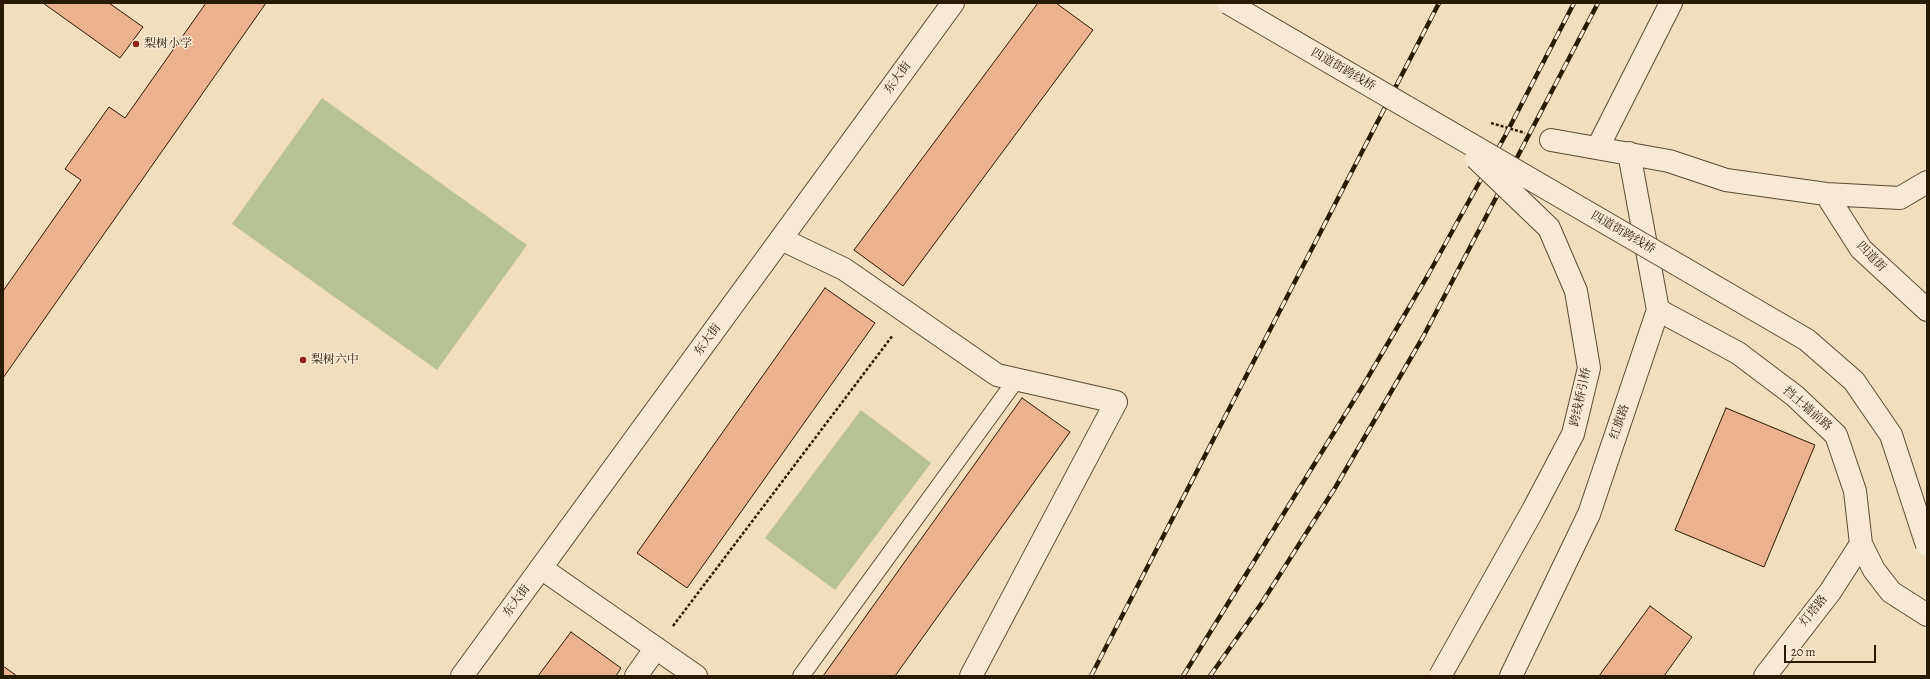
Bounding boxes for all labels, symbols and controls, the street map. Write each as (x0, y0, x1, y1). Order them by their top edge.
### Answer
place label: 梨树小学 (144, 37, 192, 51)
marker: 梨树小学 (131, 39, 141, 49)
street label: 四道街跨线桥 (1308, 46, 1378, 94)
street label: 东大街 (882, 59, 914, 97)
street label: 四道街跨线桥 (1588, 209, 1658, 257)
street label: 四道街 (1853, 239, 1889, 275)
street label: 东大街 (692, 321, 724, 359)
place label: 梨树六中 (311, 353, 359, 367)
marker: 梨树六中 (298, 355, 308, 365)
street label: 跨线桥引桥 (1568, 366, 1594, 428)
street label: 挡土墙前路 (1780, 384, 1834, 434)
street label: 红旗路 (1607, 403, 1633, 441)
street label: 东大街 (501, 582, 533, 620)
street label: 灯塔路 (1797, 592, 1831, 630)
scale bar (1786, 637, 1878, 663)
text: 20 m (1791, 644, 1815, 660)

